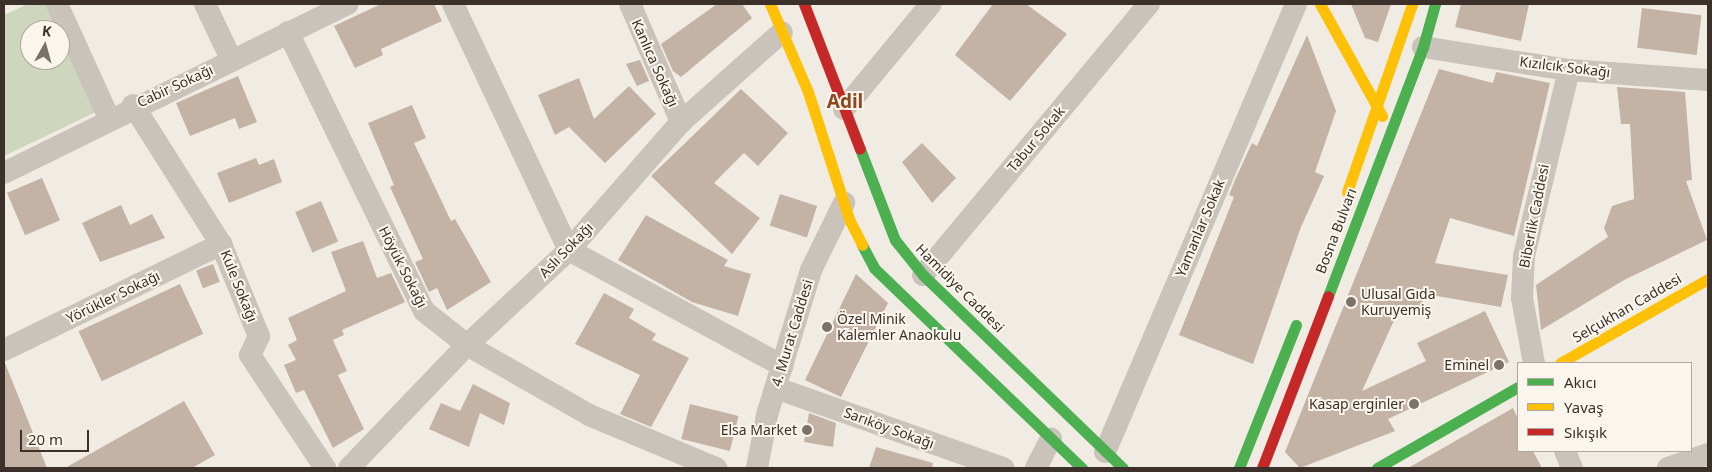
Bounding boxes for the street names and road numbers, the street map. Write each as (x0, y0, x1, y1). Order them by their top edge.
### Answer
street label: Kanlıca Sokağı (628, 17, 682, 109)
street label: Kızılcık Sokağı (1519, 53, 1611, 81)
street label: Cabir Sokağı (134, 61, 216, 111)
street label: Tabur Sokak (1004, 103, 1068, 175)
street label: Biberlik Caddesi (1516, 163, 1552, 269)
street label: Yamanlar Sokak (1172, 177, 1228, 279)
street label: Bosna Bulvarı (1312, 186, 1360, 276)
street label: Aslı Sokağı (536, 219, 596, 281)
street label: Höyük Sokağı (375, 223, 431, 311)
street label: Hamidiye Caddesi (912, 240, 1008, 336)
street label: Kule Sokağı (217, 248, 261, 324)
street label: Yörükler Sokağı (63, 267, 163, 327)
street label: Selçukhan Caddesi (1570, 270, 1684, 346)
street label: 4. Murat Caddesi (768, 277, 816, 389)
street label: Sarıköy Sokağı (841, 404, 937, 452)

